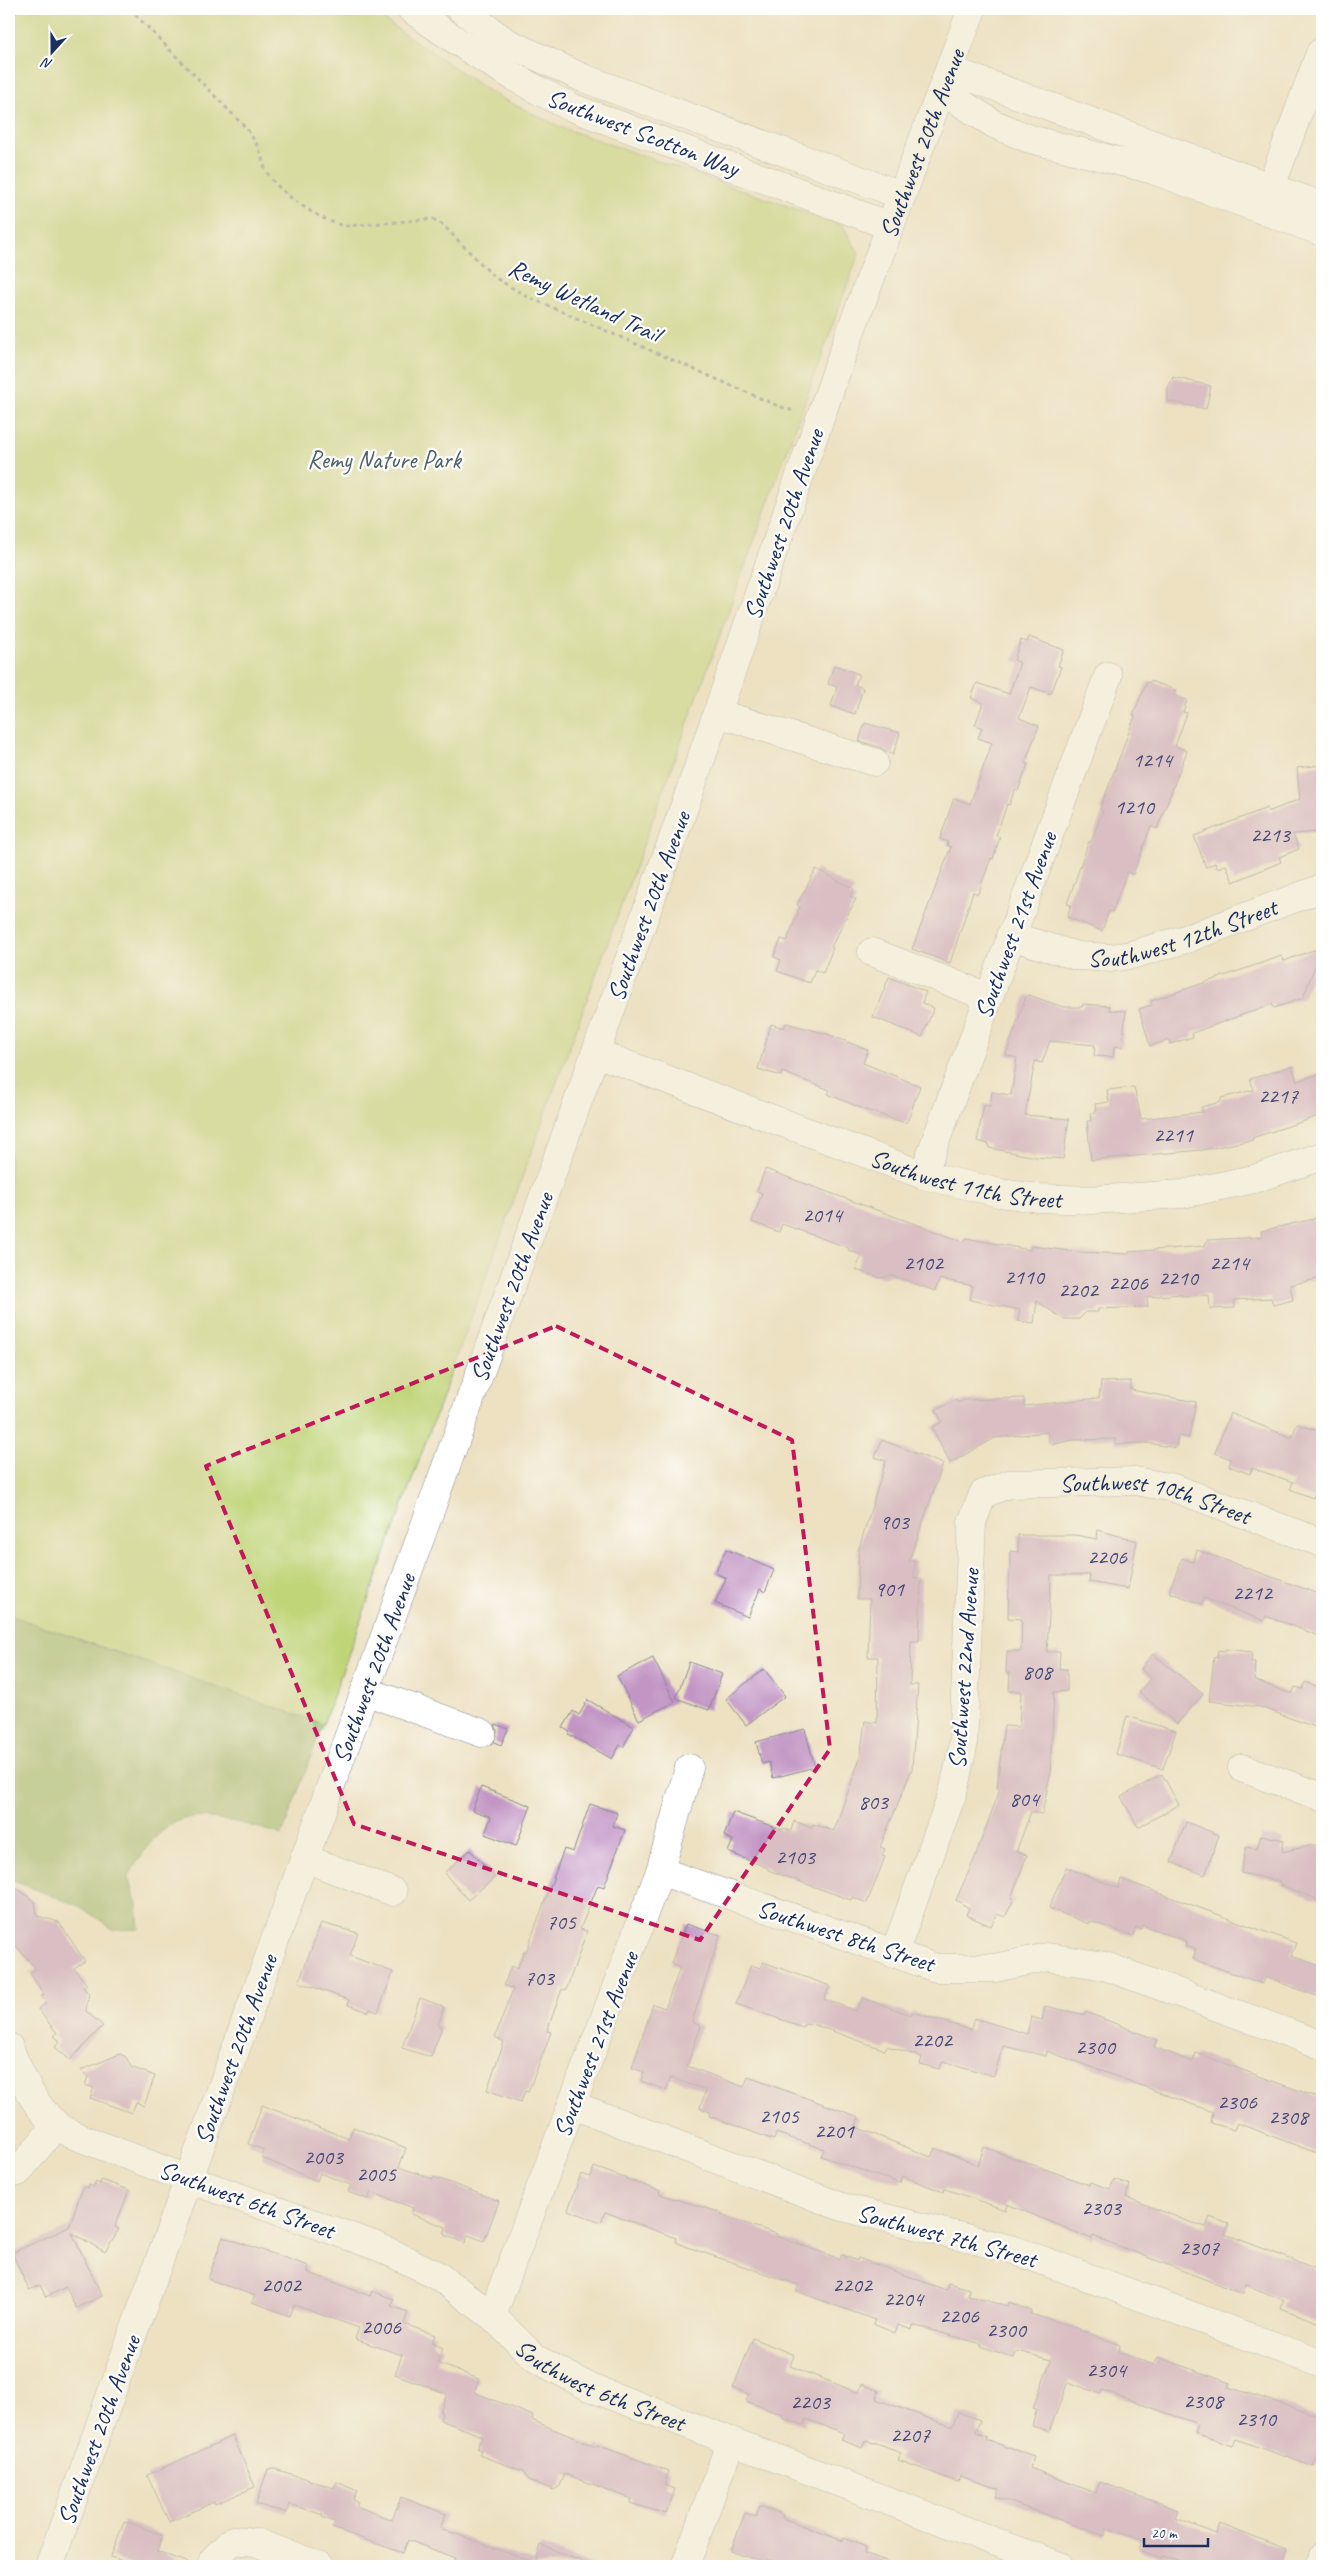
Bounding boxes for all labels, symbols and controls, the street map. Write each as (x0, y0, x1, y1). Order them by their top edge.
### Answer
north arrow (28, 28, 78, 78)
street label: Southwest 20th Avenue (872, 43, 973, 243)
text: N (38, 53, 55, 73)
street label: Southwest Scotton Way (542, 82, 746, 185)
street label: Remy Wetland Trail (503, 252, 670, 352)
street label: Southwest 20th Avenue (736, 423, 832, 624)
park label: Remy Nature Park (307, 444, 462, 476)
house number: 1214 (1132, 746, 1174, 774)
house number: 1210 (1114, 793, 1156, 821)
street label: Southwest 20th Avenue (600, 805, 699, 1005)
house number: 2213 (1250, 821, 1292, 849)
street label: Southwest 21st Avenue (967, 826, 1065, 1023)
street label: Southwest 12th Street (1087, 891, 1284, 975)
house number: 2217 (1258, 1082, 1299, 1110)
house number: 2211 (1153, 1121, 1194, 1149)
street label: Southwest 11th Street (866, 1142, 1065, 1216)
street label: Southwest 20th Avenue (463, 1186, 562, 1386)
house number: 2014 (802, 1201, 844, 1229)
house number: 2102 (903, 1249, 945, 1277)
house number: 2214 (1209, 1249, 1251, 1277)
house number: 2110 (1004, 1263, 1046, 1291)
house number: 2210 (1158, 1264, 1200, 1292)
house number: 2206 (1108, 1269, 1149, 1297)
house number: 2202 (1058, 1276, 1100, 1304)
street label: Southwest 10th Street (1059, 1466, 1257, 1533)
house number: 903 (879, 1508, 911, 1536)
house number: 2206 (1087, 1543, 1128, 1571)
street label: Southwest 22nd Avenue (941, 1566, 987, 1770)
street label: Southwest 20th Avenue (325, 1567, 424, 1767)
house number: 901 (874, 1575, 905, 1603)
house number: 2212 (1232, 1579, 1274, 1607)
house number: 808 (1022, 1658, 1054, 1686)
house number: 804 (1009, 1785, 1041, 1813)
house number: 803 (858, 1788, 890, 1816)
house number: 2103 (775, 1843, 817, 1871)
street label: Southwest 8th Street (753, 1892, 941, 1980)
house number: 705 (546, 1908, 577, 1936)
street label: Southwest 21st Avenue (546, 1945, 647, 2142)
street label: Southwest 20th Avenue (187, 1948, 286, 2148)
house number: 703 (524, 1964, 556, 1992)
house number: 2202 (912, 2026, 954, 2054)
house number: 2300 (1075, 2033, 1117, 2061)
house number: 2306 (1217, 2088, 1258, 2116)
house number: 2105 (759, 2102, 800, 2130)
house number: 2308 (1268, 2103, 1310, 2131)
house number: 2201 (814, 2117, 855, 2145)
house number: 2003 (303, 2143, 345, 2171)
street label: Southwest 6th Street (155, 2153, 341, 2247)
house number: 2005 (356, 2160, 397, 2188)
house number: 2303 (1081, 2194, 1123, 2222)
street label: Southwest 7th Street (854, 2197, 1043, 2276)
house number: 2307 (1179, 2234, 1220, 2262)
house number: 2002 (261, 2271, 303, 2299)
house number: 2202 (832, 2271, 874, 2299)
house number: 2204 (883, 2285, 925, 2313)
house number: 2206 (939, 2302, 980, 2330)
house number: 2006 (361, 2313, 402, 2341)
house number: 2300 (986, 2316, 1028, 2344)
street label: Southwest 20th Avenue (50, 2329, 149, 2529)
street label: Southwest 6th Street (508, 2332, 692, 2440)
house number: 2304 (1086, 2356, 1128, 2384)
house number: 2308 (1183, 2387, 1225, 2415)
house number: 2203 (790, 2388, 832, 2416)
house number: 2310 (1236, 2405, 1278, 2433)
house number: 2207 (890, 2421, 931, 2449)
scale bar (1144, 2515, 1207, 2547)
text: 20 m (1151, 2524, 1178, 2543)

